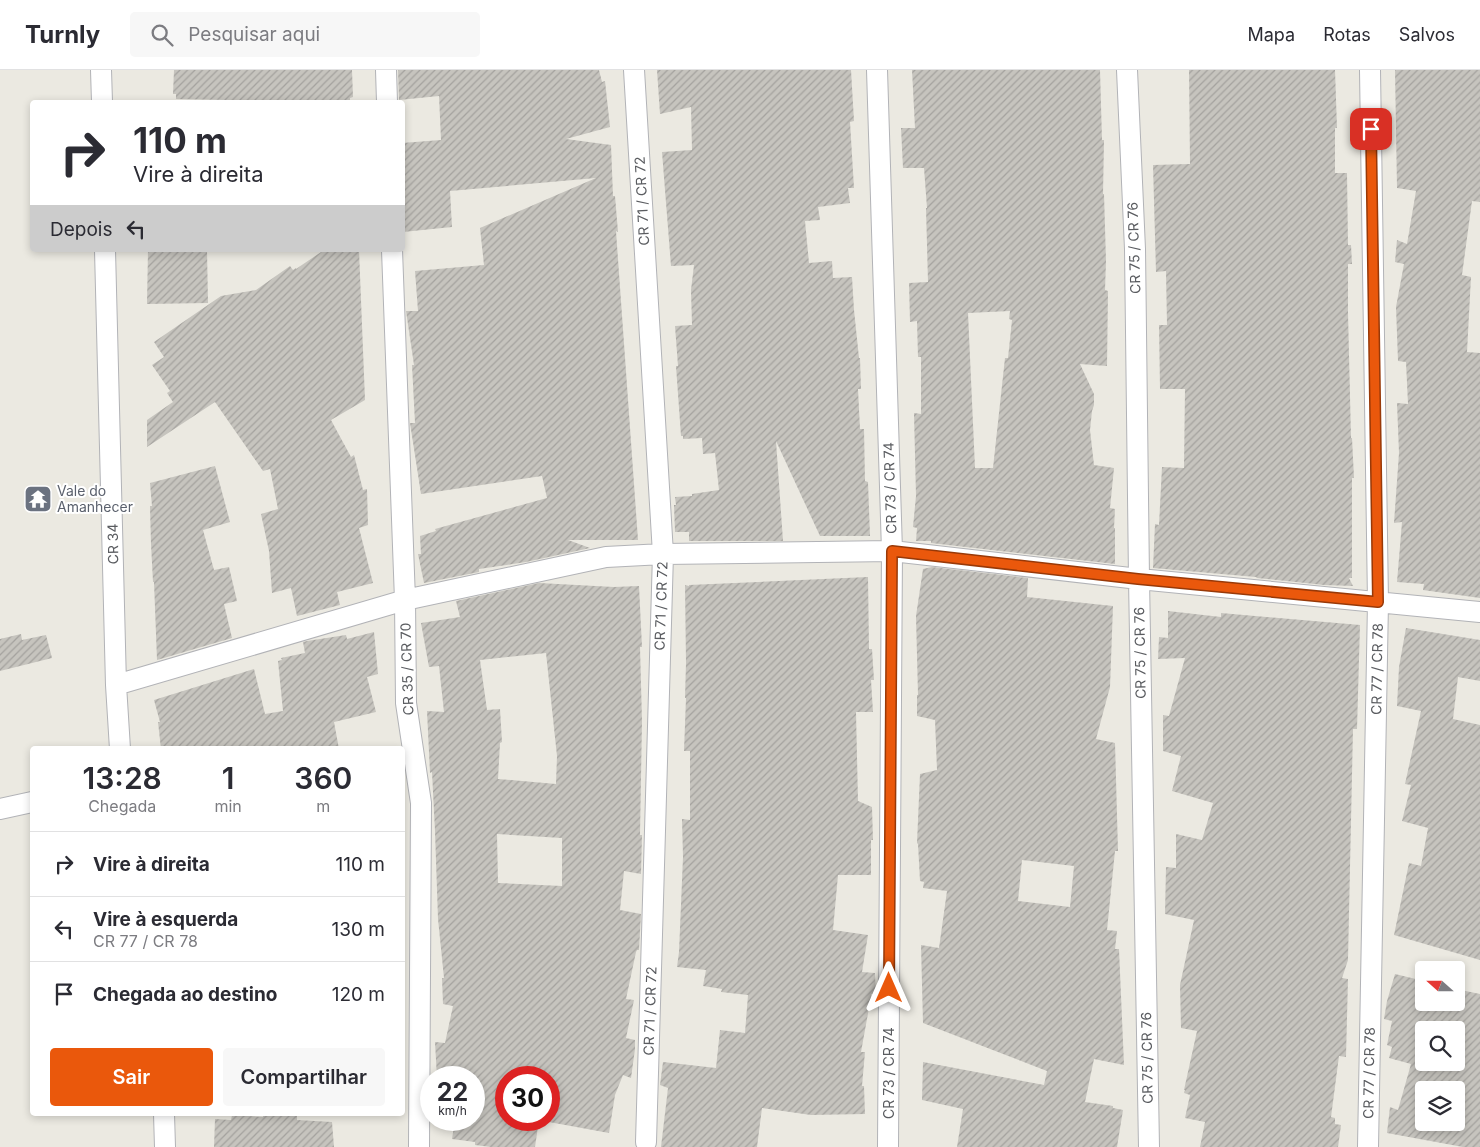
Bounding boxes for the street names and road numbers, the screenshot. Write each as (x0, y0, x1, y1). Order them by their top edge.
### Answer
street label: CR 71 / CR 72 (631, 156, 652, 246)
street label: CR 75 / CR 76 (1123, 202, 1144, 294)
street label: CR 73 / CR 74 (879, 442, 900, 534)
street label: CR 34 (104, 523, 121, 565)
street label: CR 71 / CR 72 (650, 561, 671, 651)
street label: CR 75 / CR 76 (1130, 607, 1149, 699)
street label: CR 35 / CR 70 (396, 622, 417, 716)
street label: CR 77 / CR 78 (1367, 623, 1386, 715)
street label: CR 71 / CR 72 (639, 966, 660, 1056)
street label: CR 75 / CR 76 (1137, 1012, 1156, 1104)
street label: CR 73 / CR 74 (880, 1027, 897, 1119)
street label: CR 77 / CR 78 (1359, 1027, 1378, 1119)

